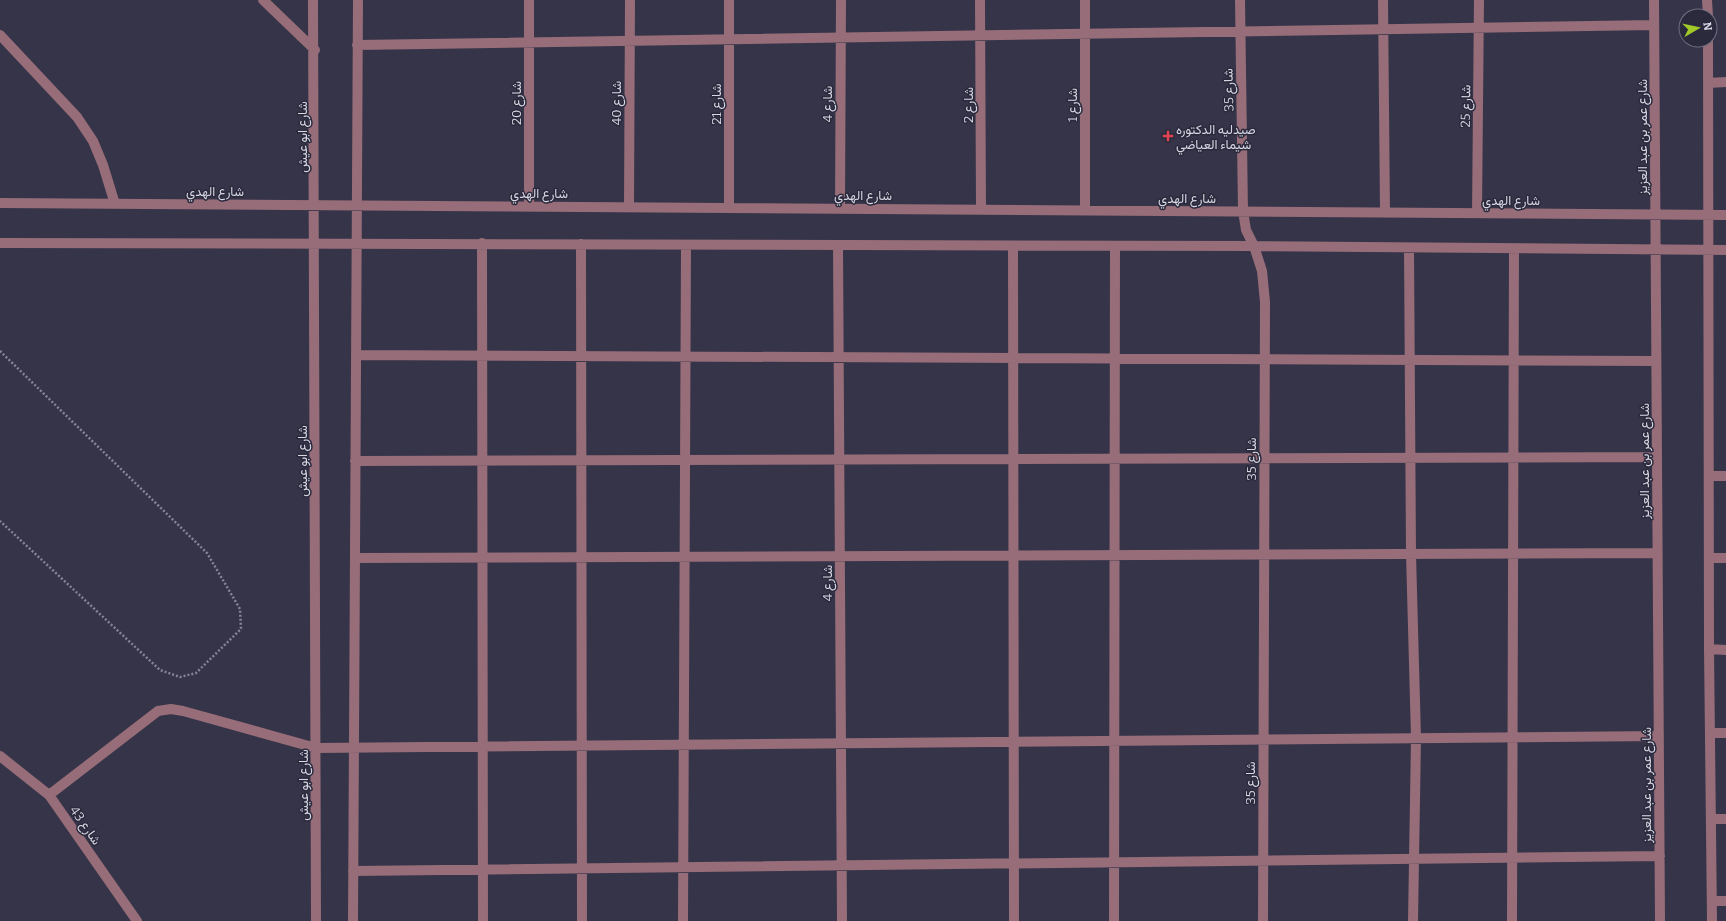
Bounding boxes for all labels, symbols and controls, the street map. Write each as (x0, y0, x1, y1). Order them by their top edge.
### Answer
north arrow (1678, 8, 1718, 48)
text: N (1700, 21, 1715, 32)
street label: شارع 35 (1221, 68, 1238, 112)
street label: شارع عمر بن عبد العزيز (1635, 79, 1652, 196)
street label: شارع 20 (509, 81, 526, 125)
street label: شارع 40 (609, 81, 626, 125)
street label: شارع 21 (709, 83, 726, 125)
street label: شارع 25 (1458, 84, 1475, 128)
street label: شارع 4 (820, 86, 837, 122)
street label: شارع 2 (961, 87, 978, 123)
street label: شارع 1 (1065, 88, 1082, 122)
street label: شارع ابو عيش (295, 101, 312, 173)
place label: صيدليه الدكتوره شيماء العياضي (1176, 122, 1256, 155)
marker: صيدليه الدكتوره شيماء العياضي (1163, 131, 1173, 141)
street label: شارع الهدي (186, 184, 244, 202)
street label: شارع الهدي (510, 186, 568, 204)
street label: شارع الهدي (834, 188, 892, 206)
street label: شارع الهدي (1158, 191, 1216, 209)
street label: شارع الهدي (1482, 193, 1540, 211)
street label: شارع عمر بن عبد العزيز (1637, 403, 1654, 520)
street label: شارع ابو عيش (295, 425, 312, 497)
street label: شارع 35 (1244, 437, 1261, 481)
street label: شارع 4 (820, 565, 837, 601)
street label: شارع عمر بن عبد العزيز (1639, 727, 1656, 844)
street label: شارع ابو عيش (296, 749, 313, 821)
street label: شارع 35 (1243, 761, 1260, 805)
street label: شارع 43 (65, 803, 104, 849)

